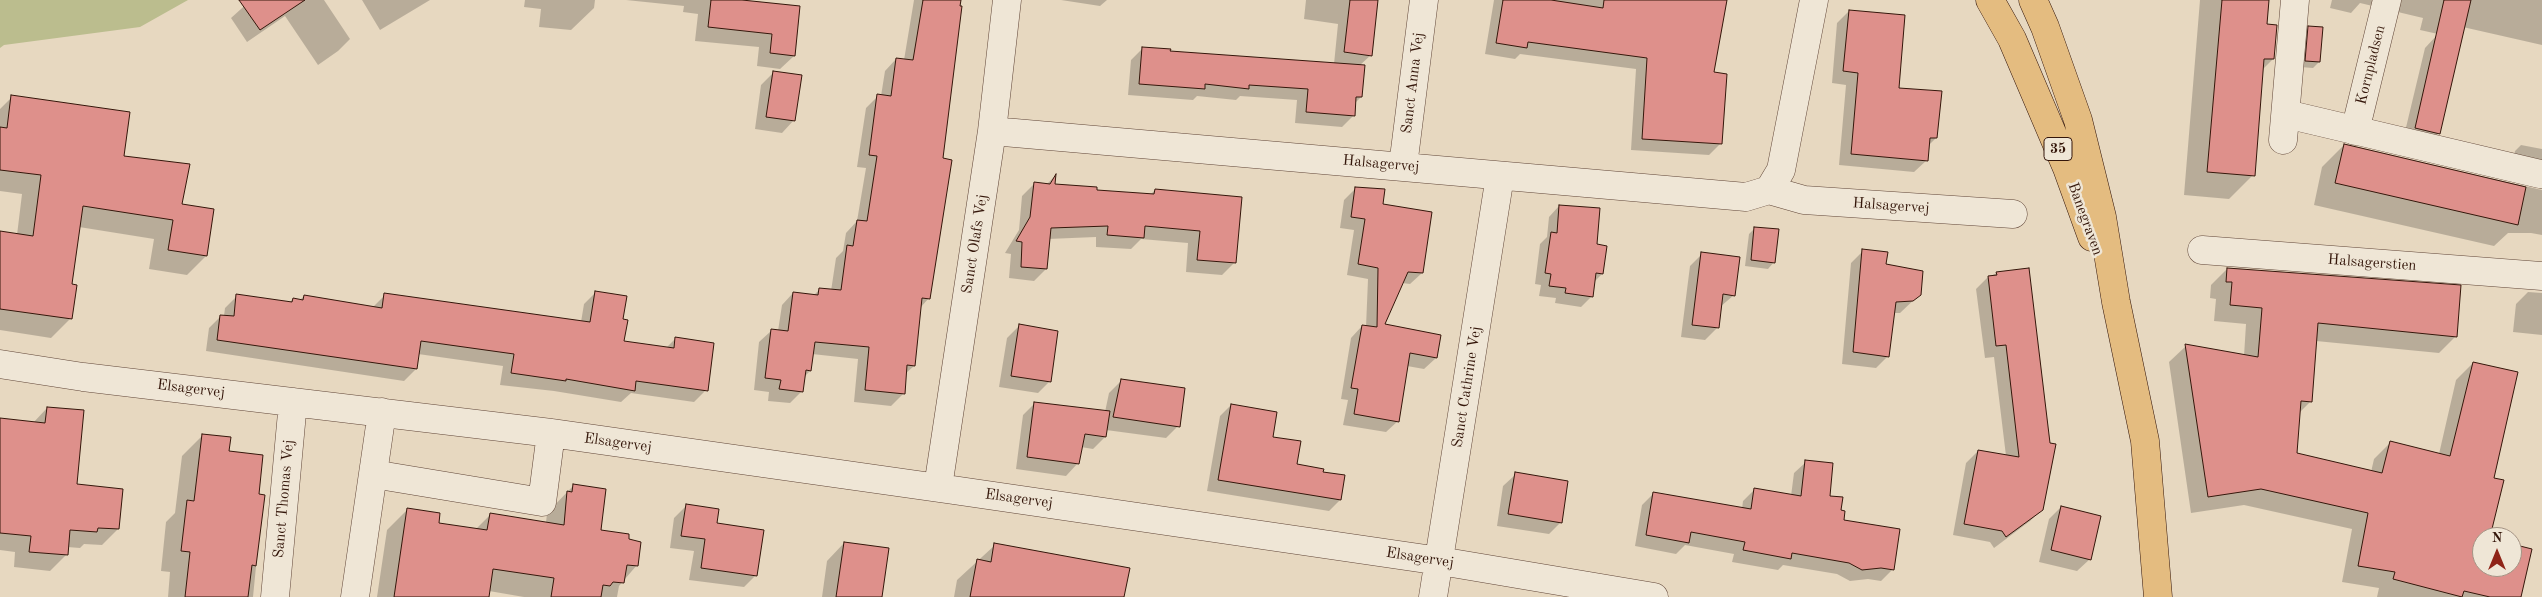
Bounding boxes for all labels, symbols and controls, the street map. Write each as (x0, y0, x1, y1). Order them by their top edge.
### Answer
street label: Kornpladsen (2352, 23, 2390, 107)
street label: Sanct Anna Vej (1398, 31, 1428, 135)
road number: 35 (2044, 138, 2072, 160)
street label: Halsagervej (1342, 152, 1420, 176)
street label: Banegraven (2064, 180, 2106, 258)
street label: Sanct Olafs Vej (958, 193, 992, 295)
street label: Halsagervej (1852, 194, 1930, 218)
street label: Halsagerstien (2327, 251, 2417, 275)
street label: Sanct Cathrine Vej (1448, 325, 1486, 449)
street label: Elsagervej (156, 376, 226, 402)
street label: Elsagervej (583, 429, 653, 457)
street label: Sanct Thomas Vej (270, 439, 298, 559)
street label: Elsagervej (984, 485, 1054, 513)
north arrow (2472, 527, 2522, 577)
text: N (2492, 531, 2502, 545)
street label: Elsagervej (1385, 544, 1455, 572)

